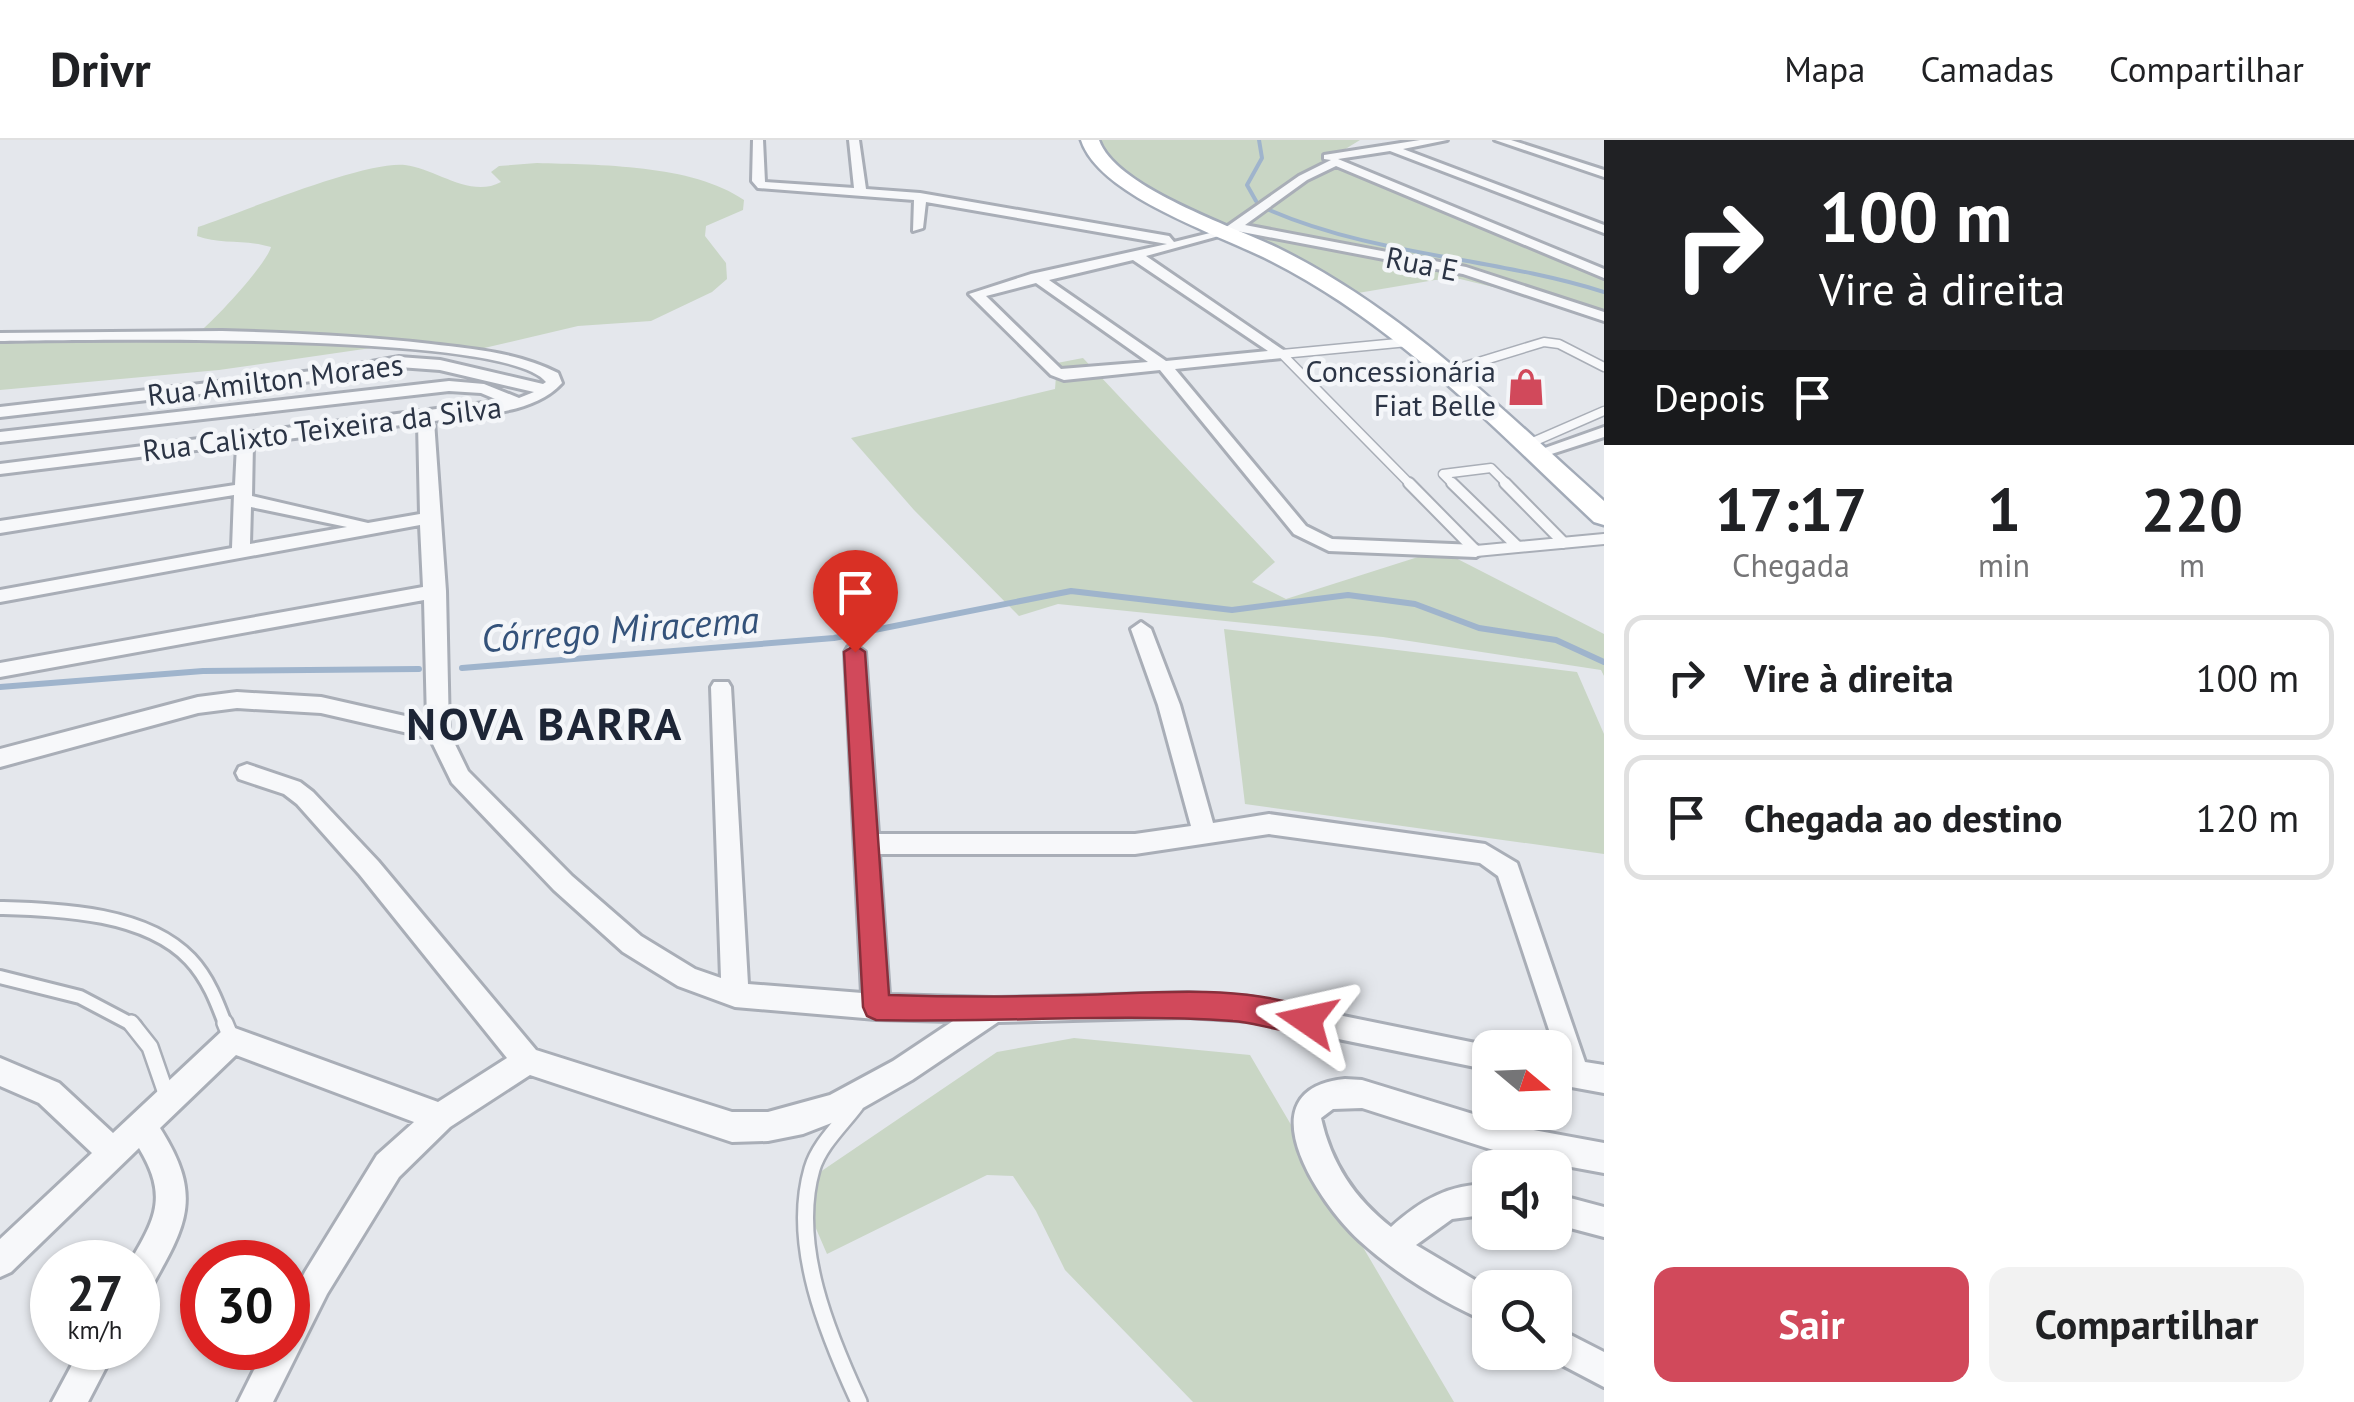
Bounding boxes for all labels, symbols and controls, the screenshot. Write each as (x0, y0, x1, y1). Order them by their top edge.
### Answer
text: Drivr (50, 38, 151, 100)
text: Mapa (1784, 46, 1865, 92)
text: Camadas (1920, 46, 2054, 92)
text: Compartilhar (2109, 46, 2304, 92)
text: 100 m (1819, 171, 2012, 261)
icon: right (1654, 180, 1784, 310)
street label: Rua E (1383, 237, 1461, 289)
text: Vire à direita (1819, 259, 2065, 317)
street label: Rua Amilton Moraes (145, 344, 405, 414)
place label: Concessionária Fiat Belle (1306, 351, 1496, 424)
shop icon: Concessionária Fiat Belle (1505, 366, 1547, 408)
icon: arrive (1785, 370, 1840, 425)
text: Depois (1654, 373, 1765, 422)
street label: Rua Calixto Teixeira da Silva (140, 387, 504, 469)
text: 17:17 (1715, 470, 1867, 548)
text: 1 (1987, 470, 2021, 548)
text: 220 (2141, 470, 2243, 548)
text: Chegada (1732, 544, 1850, 586)
text: min (1978, 544, 2030, 586)
text: m (2179, 544, 2205, 586)
pin (813, 550, 898, 653)
icon: arrive (828, 565, 883, 620)
water label: Córrego Miracema (480, 594, 761, 662)
icon: right (1659, 650, 1714, 705)
text: Vire à direita (1744, 653, 1954, 702)
text: 100 m (2196, 653, 2299, 702)
district label: NOVA BARRA (406, 694, 684, 752)
icon: arrive (1659, 790, 1714, 845)
text: Chegada ao destino (1744, 793, 2063, 842)
text: 120 m (2196, 793, 2299, 842)
position arrow (1255, 968, 1359, 1072)
north arrow (1472, 1030, 1572, 1130)
map controls (1472, 1030, 1572, 1370)
button: sound (1472, 1150, 1572, 1250)
speed limit sign: 30 (180, 1240, 310, 1370)
text: 27 (67, 1260, 123, 1325)
button: Sair (1654, 1267, 1969, 1382)
button: Compartilhar (1989, 1267, 2304, 1382)
button: search (1472, 1270, 1572, 1370)
text: km/h (68, 1314, 122, 1346)

